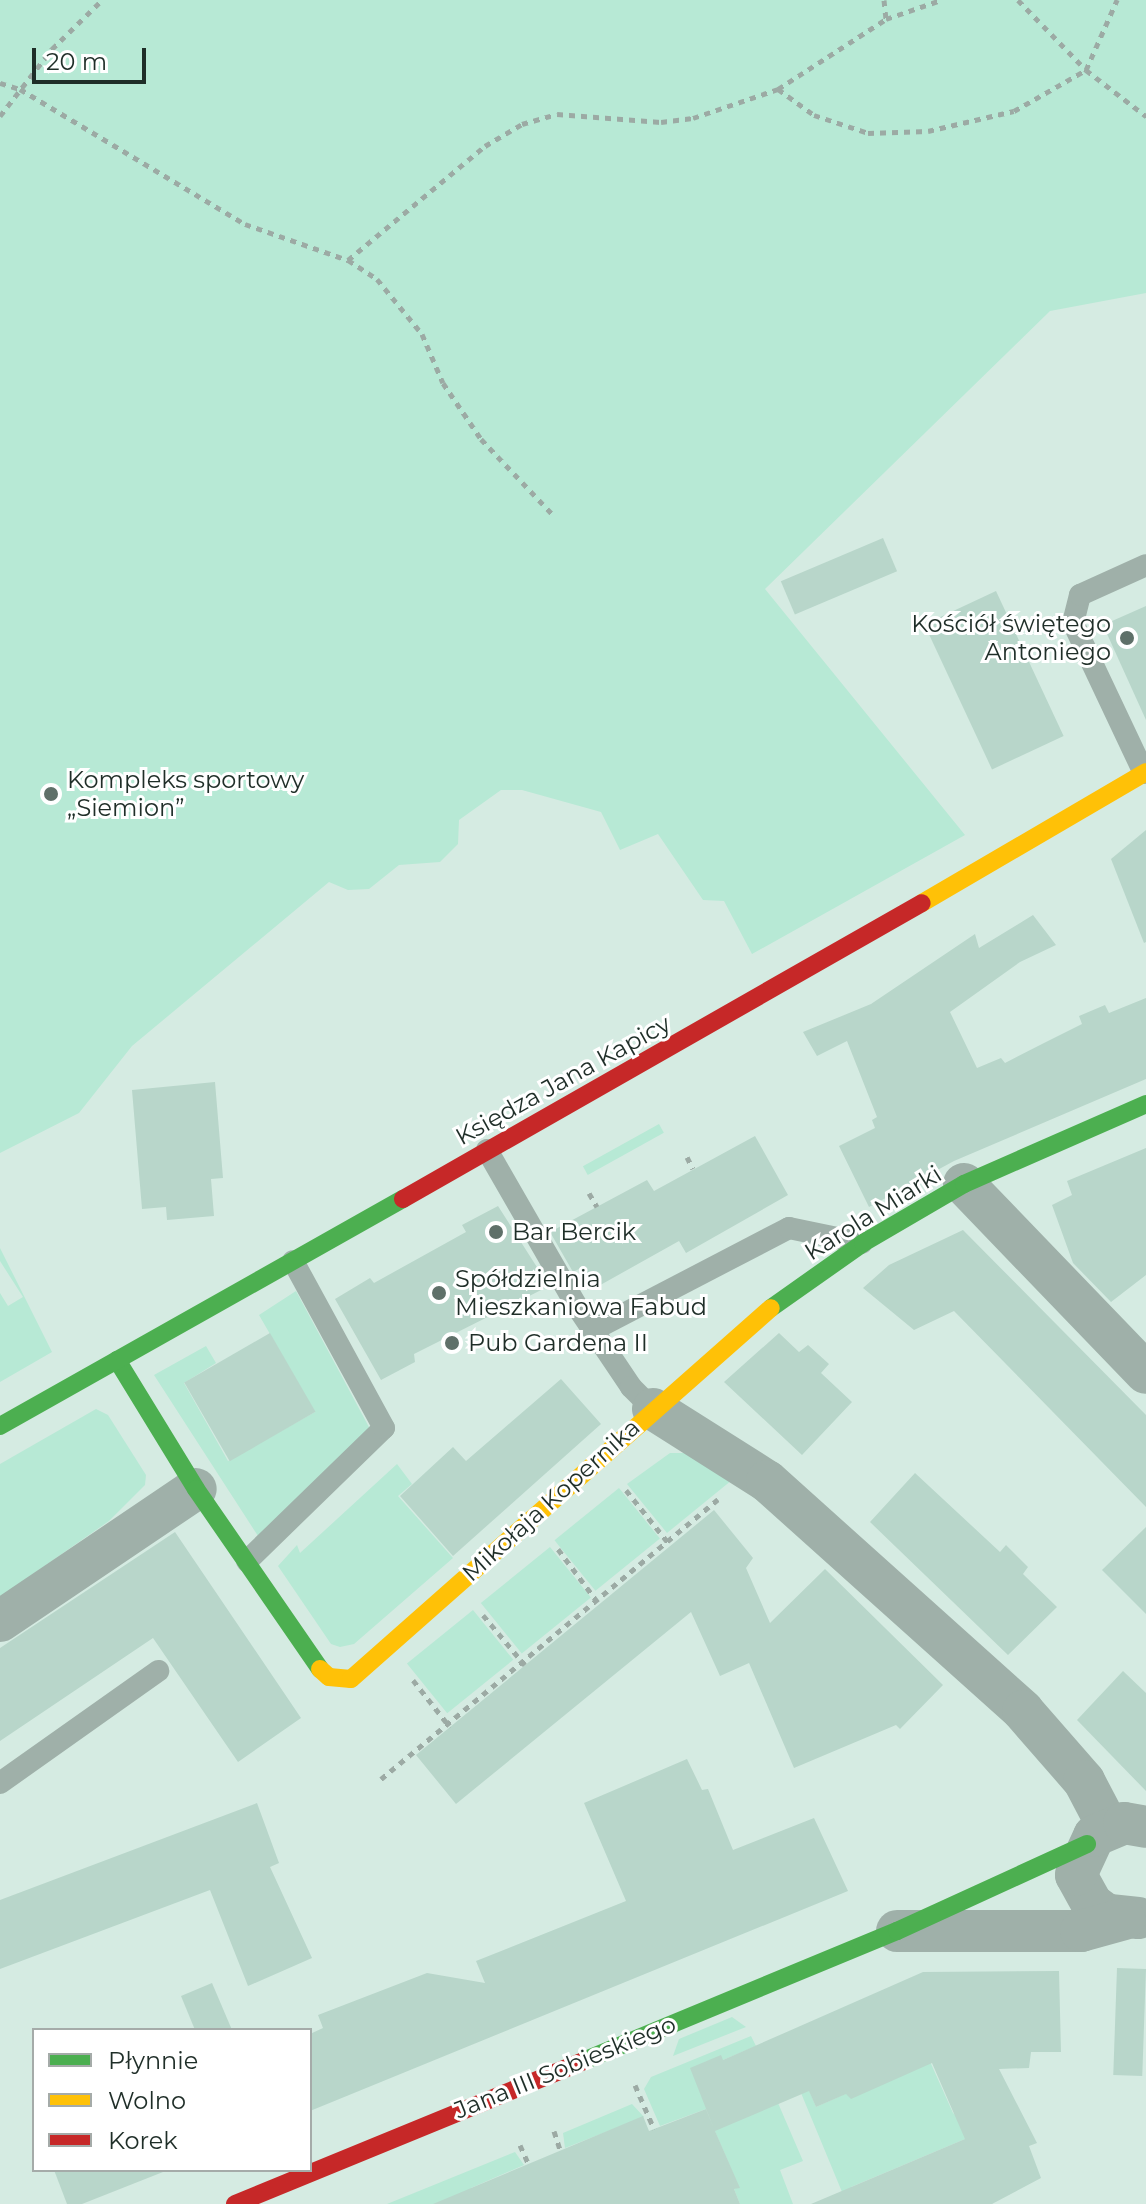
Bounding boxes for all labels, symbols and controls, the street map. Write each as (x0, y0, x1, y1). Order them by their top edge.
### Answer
scale bar (36, 32, 150, 82)
text: 20 m (46, 47, 107, 76)
place label: Kościół świętego Antoniego (911, 610, 1111, 666)
marker: Kościół świętego Antoniego (1118, 629, 1136, 647)
place label: Kompleks sportowy „Siemion” (67, 766, 304, 822)
marker: Kompleks sportowy „Siemion” (42, 785, 60, 803)
street label: Księdza Jana Kapicy (451, 1009, 675, 1151)
street label: Karola Miarki (799, 1159, 947, 1267)
place label: Bar Bercik (512, 1218, 636, 1246)
marker: Bar Bercik (487, 1223, 505, 1241)
place label: Spółdzielnia Mieszkaniowa Fabud (455, 1265, 707, 1321)
marker: Spółdzielnia Mieszkaniowa Fabud (430, 1284, 448, 1302)
place label: Pub Gardena II (468, 1329, 648, 1357)
marker: Pub Gardena II (443, 1334, 461, 1352)
street label: Mikołaja Kopernika (456, 1413, 646, 1587)
street label: Jana III Sobieskiego (450, 2009, 680, 2125)
legend (32, 2028, 312, 2172)
text: Płynnie (108, 2046, 198, 2075)
text: Wolno (108, 2086, 186, 2115)
text: Korek (108, 2126, 178, 2155)

